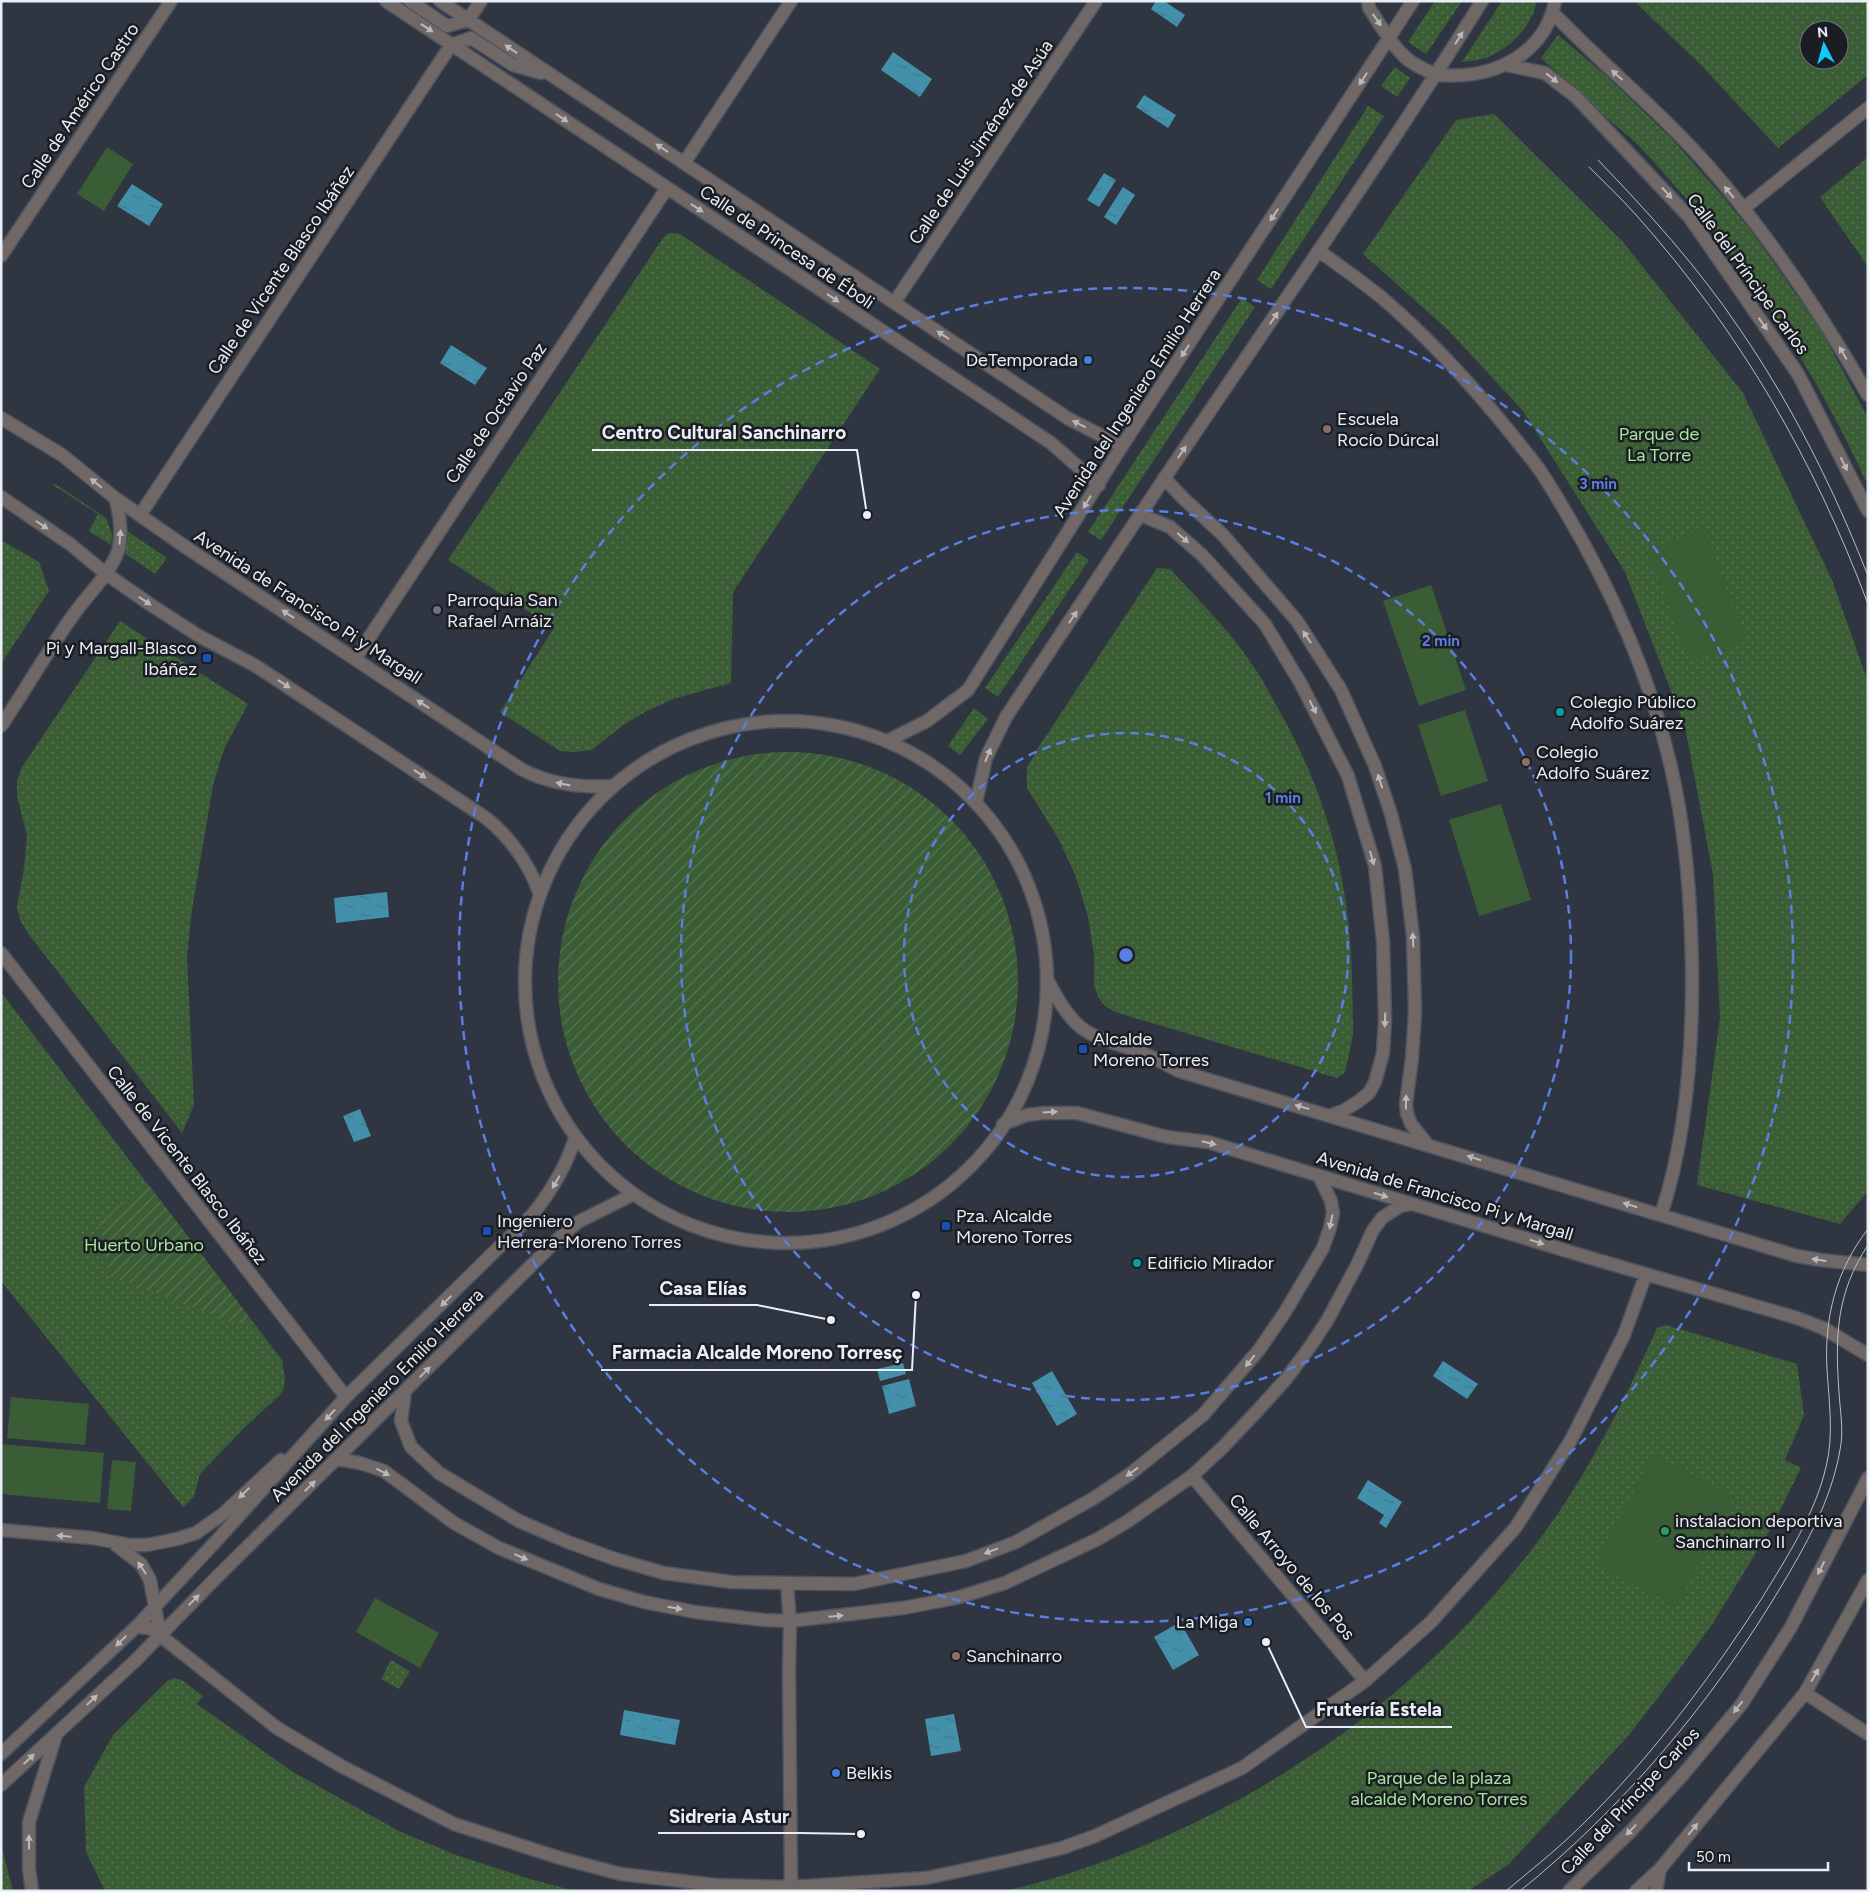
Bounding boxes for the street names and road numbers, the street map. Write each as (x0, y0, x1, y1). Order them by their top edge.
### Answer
street label: Calle de Américo Castro (16, 19, 144, 193)
street label: Calle de Luis Jiménez de Asúa (904, 36, 1058, 248)
street label: Calle de Vicente Blasco Ibáñez (203, 161, 359, 379)
street label: Calle de Princesa de Éboli (695, 180, 879, 314)
street label: Calle del Príncipe Carlos (1682, 189, 1814, 359)
street label: Avenida del Ingeniero Emilio Herrera (1048, 264, 1226, 522)
street label: Calle de Octavio Paz (441, 338, 551, 488)
street label: Avenida de Francisco Pi y Margall (190, 525, 426, 689)
street label: Calle de Vicente Blasco Ibáñez (102, 1061, 272, 1269)
street label: Avenida de Francisco Pi y Margall (1314, 1146, 1576, 1246)
street label: Avenida del Ingeniero Emilio Herrera (266, 1284, 488, 1506)
street label: Calle Arroyo de los Pos (1224, 1489, 1360, 1645)
street label: Calle del Príncipe Carlos (1556, 1723, 1704, 1879)

